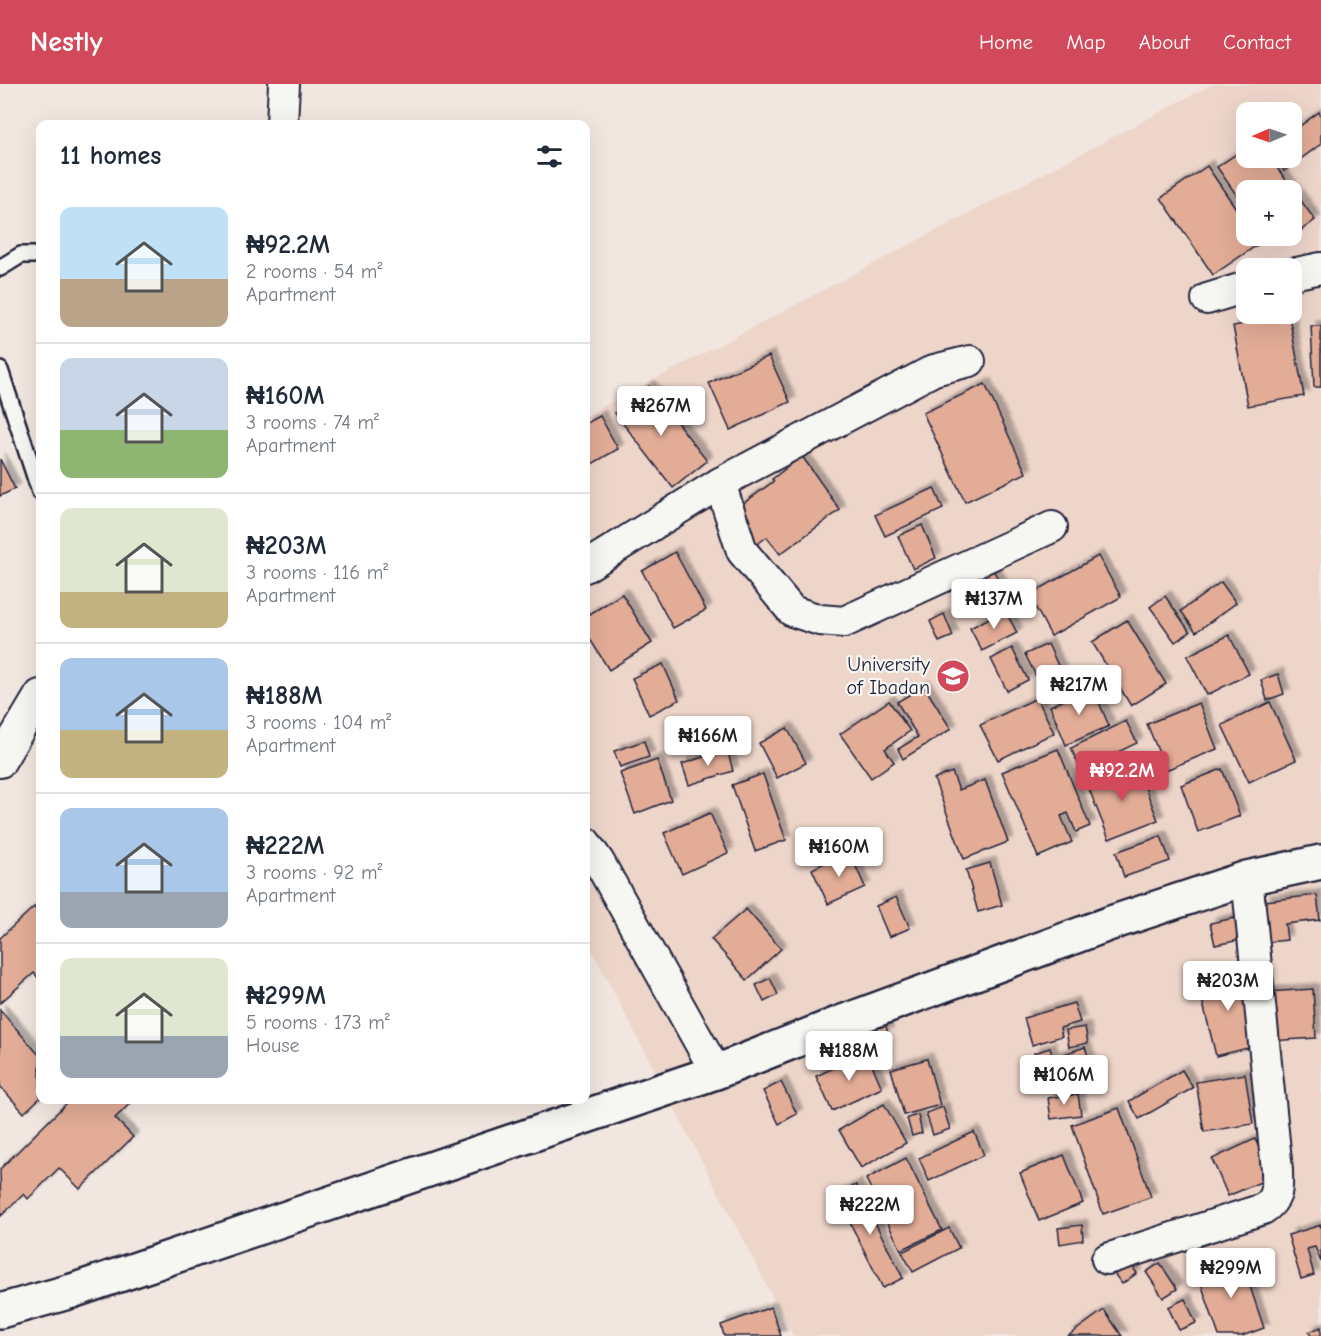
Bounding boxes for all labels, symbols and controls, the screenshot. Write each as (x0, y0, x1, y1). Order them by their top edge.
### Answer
text: Nestly (30, 26, 103, 58)
text: Home (979, 30, 1033, 54)
text: Map (1066, 30, 1106, 54)
text: About (1139, 30, 1190, 54)
text: Contact (1223, 30, 1291, 54)
north arrow (1236, 102, 1302, 168)
map controls (1236, 102, 1302, 324)
icon: filters (533, 140, 566, 173)
text: 11 homes (60, 141, 161, 171)
button: + (1236, 180, 1302, 246)
text: ₦92.2M (246, 230, 330, 260)
icon: home (108, 231, 180, 303)
button: − (1236, 258, 1302, 324)
text: 2 rooms · 54 m² (246, 260, 382, 283)
text: Apartment (246, 283, 336, 306)
text: ₦160M (246, 381, 324, 411)
icon: home (108, 382, 180, 454)
pin: ₦267M (619, 386, 703, 437)
text: ₦267M (631, 394, 691, 417)
text: 3 rooms · 74 m² (246, 411, 379, 434)
text: Apartment (246, 434, 336, 457)
text: ₦203M (246, 531, 326, 561)
icon: home (108, 532, 180, 604)
text: 3 rooms · 116 m² (246, 561, 388, 584)
pin: ₦137M (952, 579, 1036, 630)
text: Apartment (246, 584, 336, 607)
text: ₦137M (965, 587, 1023, 610)
place label: University of Ibadan (846, 653, 930, 699)
school or university icon: University of Ibadan (935, 658, 971, 694)
pin: ₦217M (1037, 665, 1121, 716)
text: ₦217M (1050, 673, 1108, 696)
text: ₦188M (246, 681, 323, 711)
icon: home (108, 682, 180, 754)
text: 3 rooms · 104 m² (246, 711, 391, 734)
pin: ₦166M (666, 716, 750, 767)
text: ₦166M (678, 724, 738, 747)
text: Apartment (246, 734, 336, 757)
pin: ₦92.2M (1073, 751, 1171, 802)
text: ₦92.2M (1090, 759, 1154, 782)
pin: ₦160M (797, 827, 881, 878)
text: ₦222M (246, 831, 325, 861)
icon: home (108, 832, 180, 904)
text: ₦160M (809, 835, 869, 858)
text: 3 rooms · 92 m² (246, 861, 383, 884)
text: Apartment (246, 884, 336, 907)
pin: ₦203M (1186, 961, 1270, 1012)
text: ₦203M (1197, 969, 1259, 992)
text: ₦299M (246, 981, 326, 1011)
icon: home (108, 982, 180, 1054)
text: 5 rooms · 173 m² (246, 1011, 390, 1034)
pin: ₦188M (807, 1031, 891, 1082)
text: House (246, 1034, 300, 1057)
text: ₦188M (820, 1039, 878, 1062)
pin: ₦106M (1022, 1055, 1106, 1106)
text: ₦106M (1034, 1063, 1094, 1086)
pin: ₦222M (828, 1185, 912, 1236)
text: ₦222M (840, 1193, 900, 1216)
pin: ₦299M (1189, 1248, 1273, 1299)
text: ₦299M (1200, 1256, 1262, 1279)

